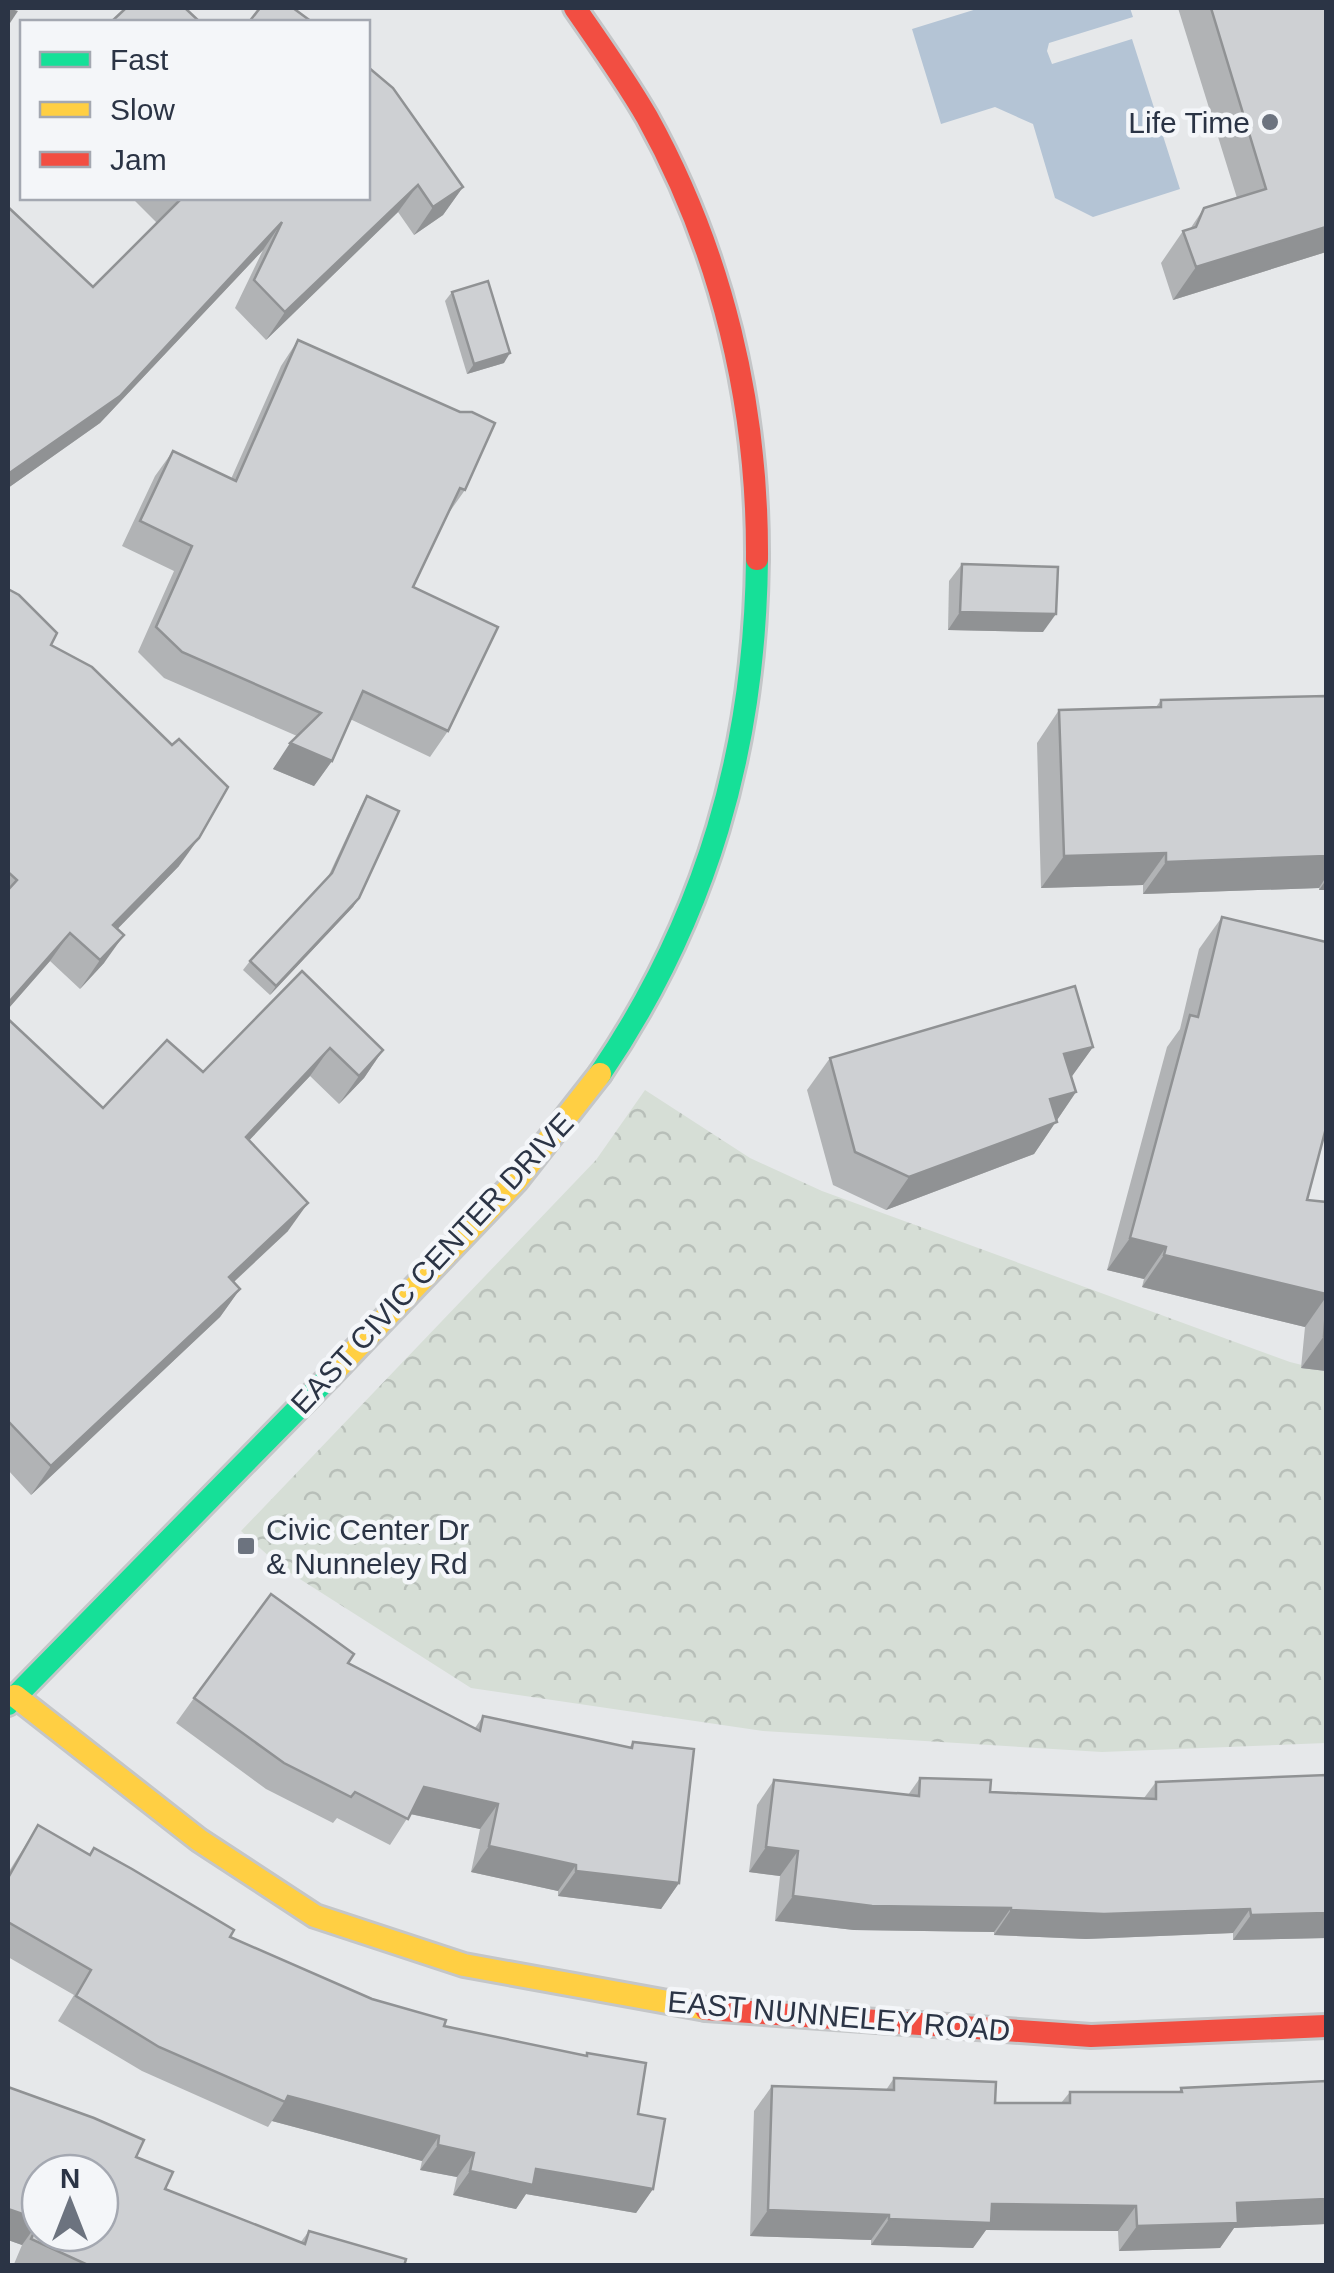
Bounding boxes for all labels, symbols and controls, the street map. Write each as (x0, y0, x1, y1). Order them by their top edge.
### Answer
legend (20, 20, 370, 200)
text: Fast (110, 43, 169, 76)
text: Slow (110, 93, 175, 126)
place label: Life Time (1128, 106, 1250, 139)
marker: Life Time (1259, 111, 1281, 133)
text: Jam (110, 143, 167, 176)
street label: EAST CIVIC CENTER DRIVE (284, 1106, 580, 1420)
place label: Civic Center Dr & Nunneley Rd (266, 1513, 469, 1580)
marker: Civic Center Dr & Nunneley Rd (235, 1535, 257, 1557)
street label: EAST NUNNELEY ROAD (666, 1985, 1012, 2047)
north arrow (20, 2153, 120, 2253)
text: N (60, 2163, 80, 2194)

